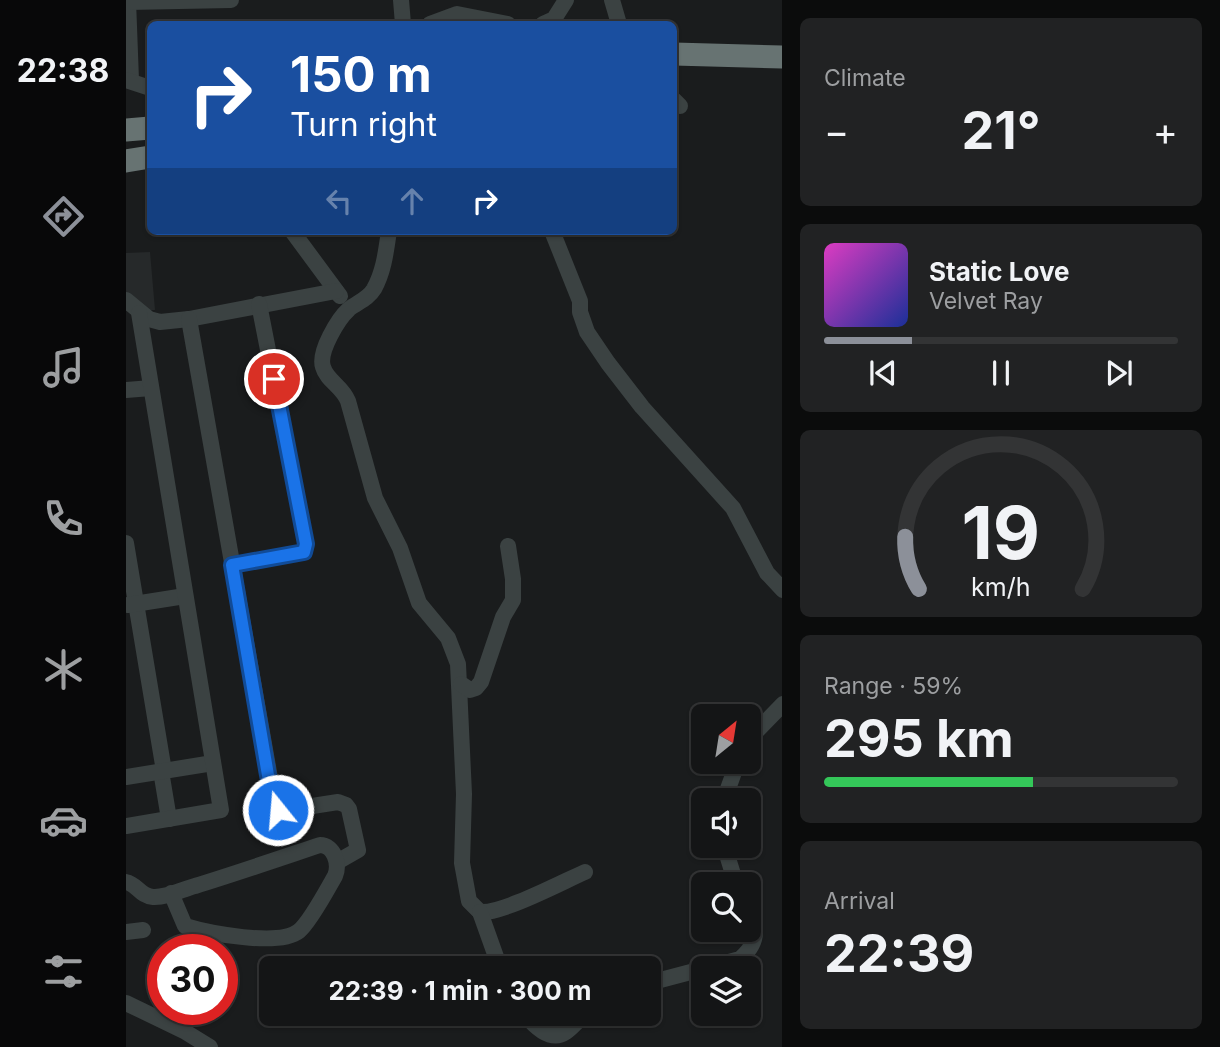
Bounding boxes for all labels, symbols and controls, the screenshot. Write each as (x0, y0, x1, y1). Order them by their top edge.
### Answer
text: 150 m (290, 45, 432, 104)
icon: right (175, 49, 266, 140)
text: 22:38 (17, 51, 109, 90)
text: Climate (824, 64, 906, 92)
text: 21° (961, 99, 1041, 162)
text: Turn right (290, 105, 437, 144)
text: − (824, 108, 849, 154)
text: + (1153, 108, 1178, 154)
icon: left (320, 182, 358, 220)
icon: ahead (393, 182, 431, 220)
icon: right (466, 182, 504, 220)
icon: directions (39, 192, 88, 241)
text: Static Love (929, 256, 1070, 287)
text: Velvet Ray (929, 287, 1043, 315)
icon: music (39, 343, 88, 392)
pin (244, 349, 304, 409)
icon: previous (864, 354, 902, 392)
icon: pause (982, 354, 1020, 392)
icon: next (1100, 354, 1138, 392)
icon: arrive (255, 360, 293, 398)
text: 19 (962, 489, 1040, 578)
icon: phone (39, 494, 88, 543)
text: km/h (971, 572, 1031, 602)
icon: climate (39, 645, 88, 694)
text: Range · 59% (824, 672, 963, 700)
north arrow (691, 704, 761, 774)
map controls (691, 704, 761, 1026)
text: 295 km (824, 707, 1014, 770)
position arrow (241, 773, 315, 847)
button: sound (691, 788, 761, 858)
icon: car (39, 796, 88, 845)
button: search (691, 872, 761, 942)
text: Arrival (824, 887, 895, 915)
text: 22:39 (824, 922, 974, 985)
speed limit sign: 30 (147, 934, 238, 1025)
icon: filters (39, 947, 88, 996)
button: layers (691, 956, 761, 1026)
text: 22:39 · 1 min · 300 m (328, 975, 592, 1006)

